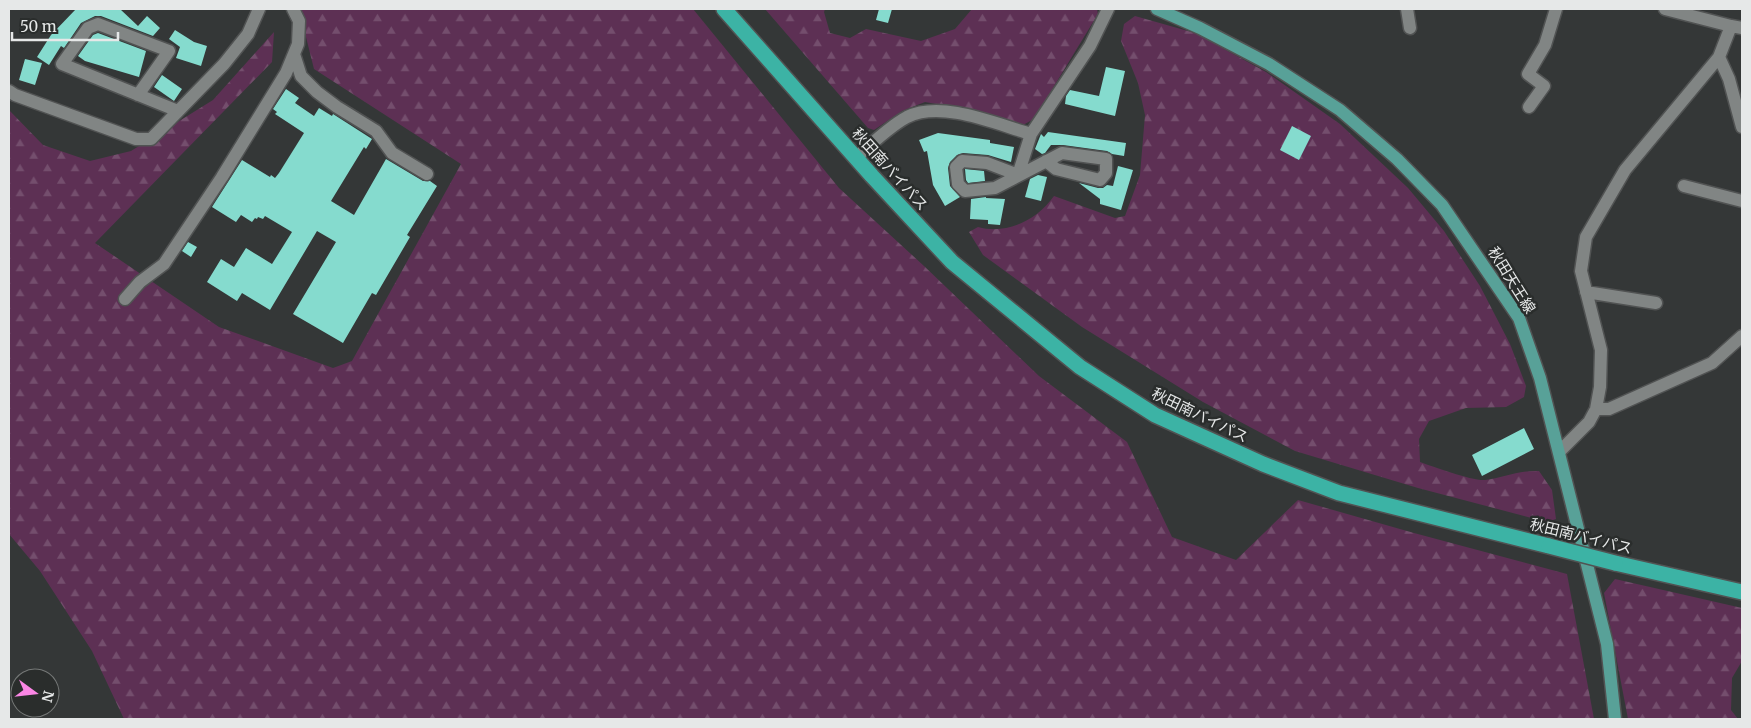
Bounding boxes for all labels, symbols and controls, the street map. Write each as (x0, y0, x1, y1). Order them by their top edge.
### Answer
scale bar (12, 10, 119, 42)
text: 50 m (20, 17, 57, 36)
street label: 秋田南バイパス (848, 124, 932, 214)
street label: 秋田天王線 (1484, 243, 1540, 317)
street label: 秋田南バイパス (1149, 384, 1251, 446)
street label: 秋田南バイパス (1528, 514, 1634, 558)
north arrow (10, 668, 60, 718)
text: N (37, 689, 58, 704)

